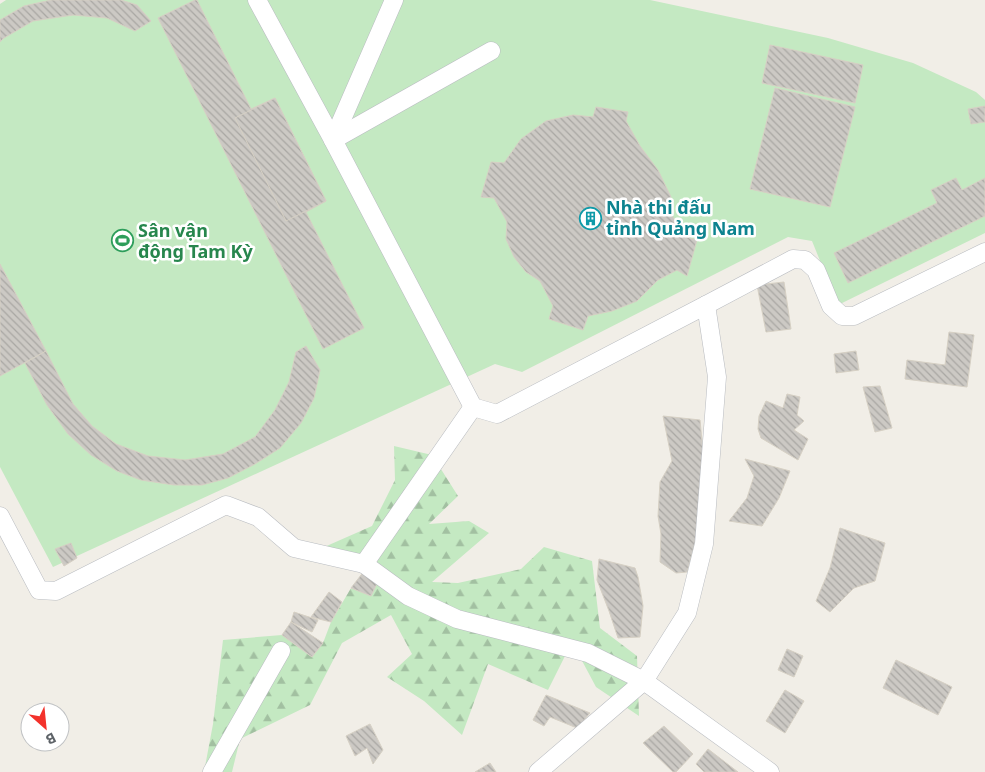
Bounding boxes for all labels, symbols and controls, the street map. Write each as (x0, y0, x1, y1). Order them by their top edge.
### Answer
place label: Nhà thi đấu tỉnh Quảng Nam (606, 195, 755, 240)
building icon: Nhà thi đấu tỉnh Quảng Nam (578, 206, 602, 230)
place label: Sân vận động Tam Kỳ (138, 218, 254, 263)
sports icon: Sân vận động Tam Kỳ (110, 229, 134, 253)
north arrow (20, 702, 70, 752)
text: B (43, 728, 60, 750)

